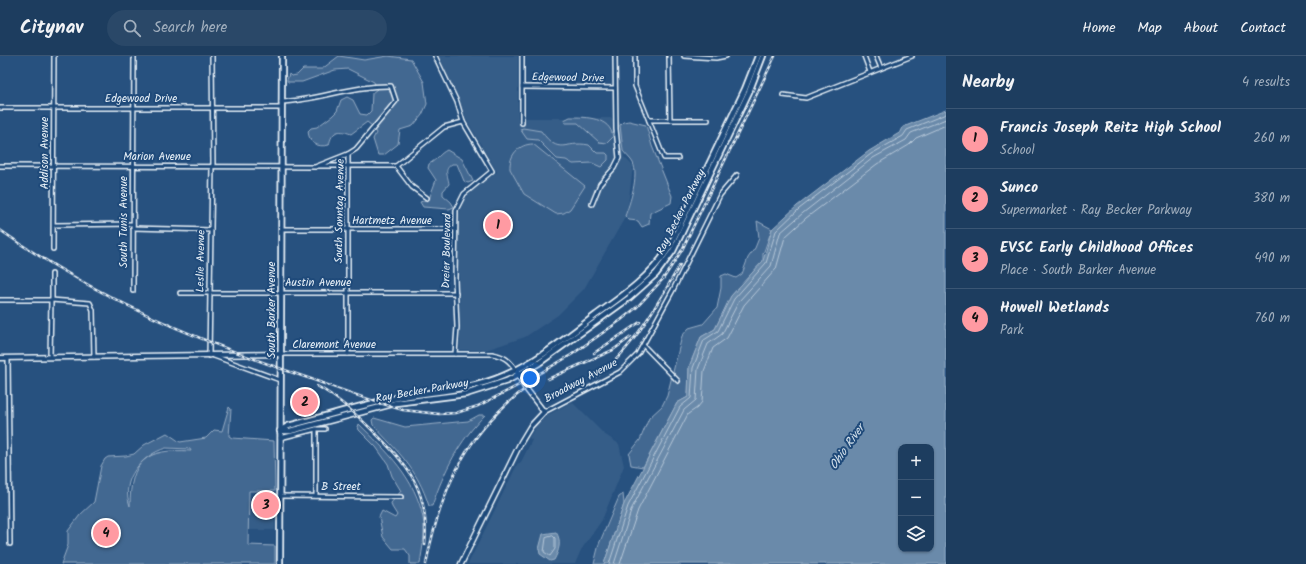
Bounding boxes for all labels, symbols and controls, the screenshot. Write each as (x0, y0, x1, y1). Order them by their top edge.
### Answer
search box (107, 10, 387, 46)
text: Citynav (20, 13, 83, 43)
text: Search here (153, 16, 227, 40)
icon: search (121, 17, 143, 39)
text: Home (1082, 17, 1116, 39)
text: Map (1138, 17, 1162, 39)
text: About (1184, 17, 1218, 39)
text: Contact (1240, 17, 1286, 39)
street label: Edgewood Drive (532, 68, 604, 88)
text: Nearby (962, 69, 1014, 96)
text: 4 results (1242, 72, 1290, 93)
street label: Edgewood Drive (105, 90, 177, 108)
text: Francis Joseph Reitz High School (1000, 116, 1221, 140)
street label: Addison Avenue (36, 117, 54, 189)
text: 1 (973, 128, 977, 149)
text: 260 m (1253, 128, 1290, 149)
text: School (1000, 140, 1035, 161)
street label: Marion Avenue (123, 148, 191, 166)
street label: South Sonntag Avenue (330, 158, 350, 263)
street label: Ray Becker Parkway (652, 165, 711, 258)
street label: South Tunis Avenue (115, 176, 133, 268)
text: Sunco (1000, 176, 1038, 200)
text: 2 (971, 188, 979, 209)
text: 380 m (1253, 188, 1290, 209)
text: Supermarket · Ray Becker Parkway (1000, 200, 1192, 221)
pin: 1 (485, 210, 511, 240)
street label: Hartmetz Avenue (352, 212, 432, 230)
street label: Dreier Boulevard (437, 213, 457, 289)
street label: Leslie Avenue (191, 229, 211, 293)
text: EVSC Early Childhood Offices (1000, 236, 1193, 260)
text: 3 (971, 248, 979, 269)
text: 490 m (1254, 248, 1290, 269)
text: Place · South Barker Avenue (1000, 260, 1156, 281)
street label: South Barker Avenue (263, 261, 281, 359)
street label: Austin Avenue (285, 274, 351, 292)
text: Howell Wetlands (1000, 296, 1109, 320)
text: 4 (971, 308, 979, 329)
text: 760 m (1255, 308, 1290, 329)
text: Park (1000, 320, 1024, 341)
street label: Claremont Avenue (292, 336, 376, 354)
street label: Broadway Avenue (541, 354, 621, 408)
your location (520, 368, 540, 388)
street label: Ray Becker Parkway (374, 374, 471, 408)
pin: 2 (292, 387, 318, 417)
water label: Ohio River (825, 418, 871, 473)
map controls (898, 444, 934, 552)
button: + (898, 444, 934, 480)
street label: B Street (321, 478, 361, 496)
button: − (898, 480, 934, 516)
pin: 3 (253, 490, 279, 520)
button: layers (898, 516, 934, 552)
pin: 4 (93, 518, 119, 548)

